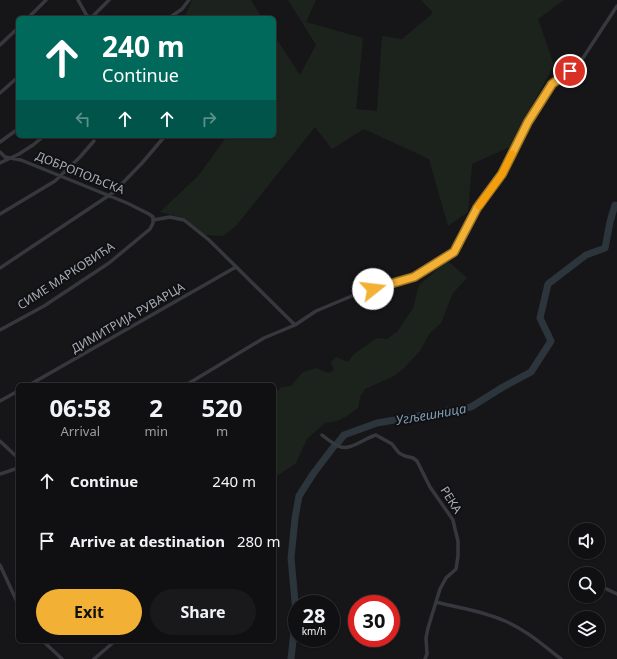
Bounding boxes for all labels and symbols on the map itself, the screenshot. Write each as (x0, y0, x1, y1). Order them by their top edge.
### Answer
pin (553, 54, 587, 88)
street label: ДОБРОПОЉСКА (33, 147, 127, 198)
street label: СИМЕ МАРКОВИЋА (14, 238, 118, 313)
position arrow (352, 268, 394, 310)
street label: ДИМИТРИЈА РУВАРЦА (68, 278, 188, 357)
water label: Угљешница (394, 399, 468, 429)
street label: РЕКА (437, 483, 467, 517)
speed limit sign: 30 (348, 595, 400, 647)

